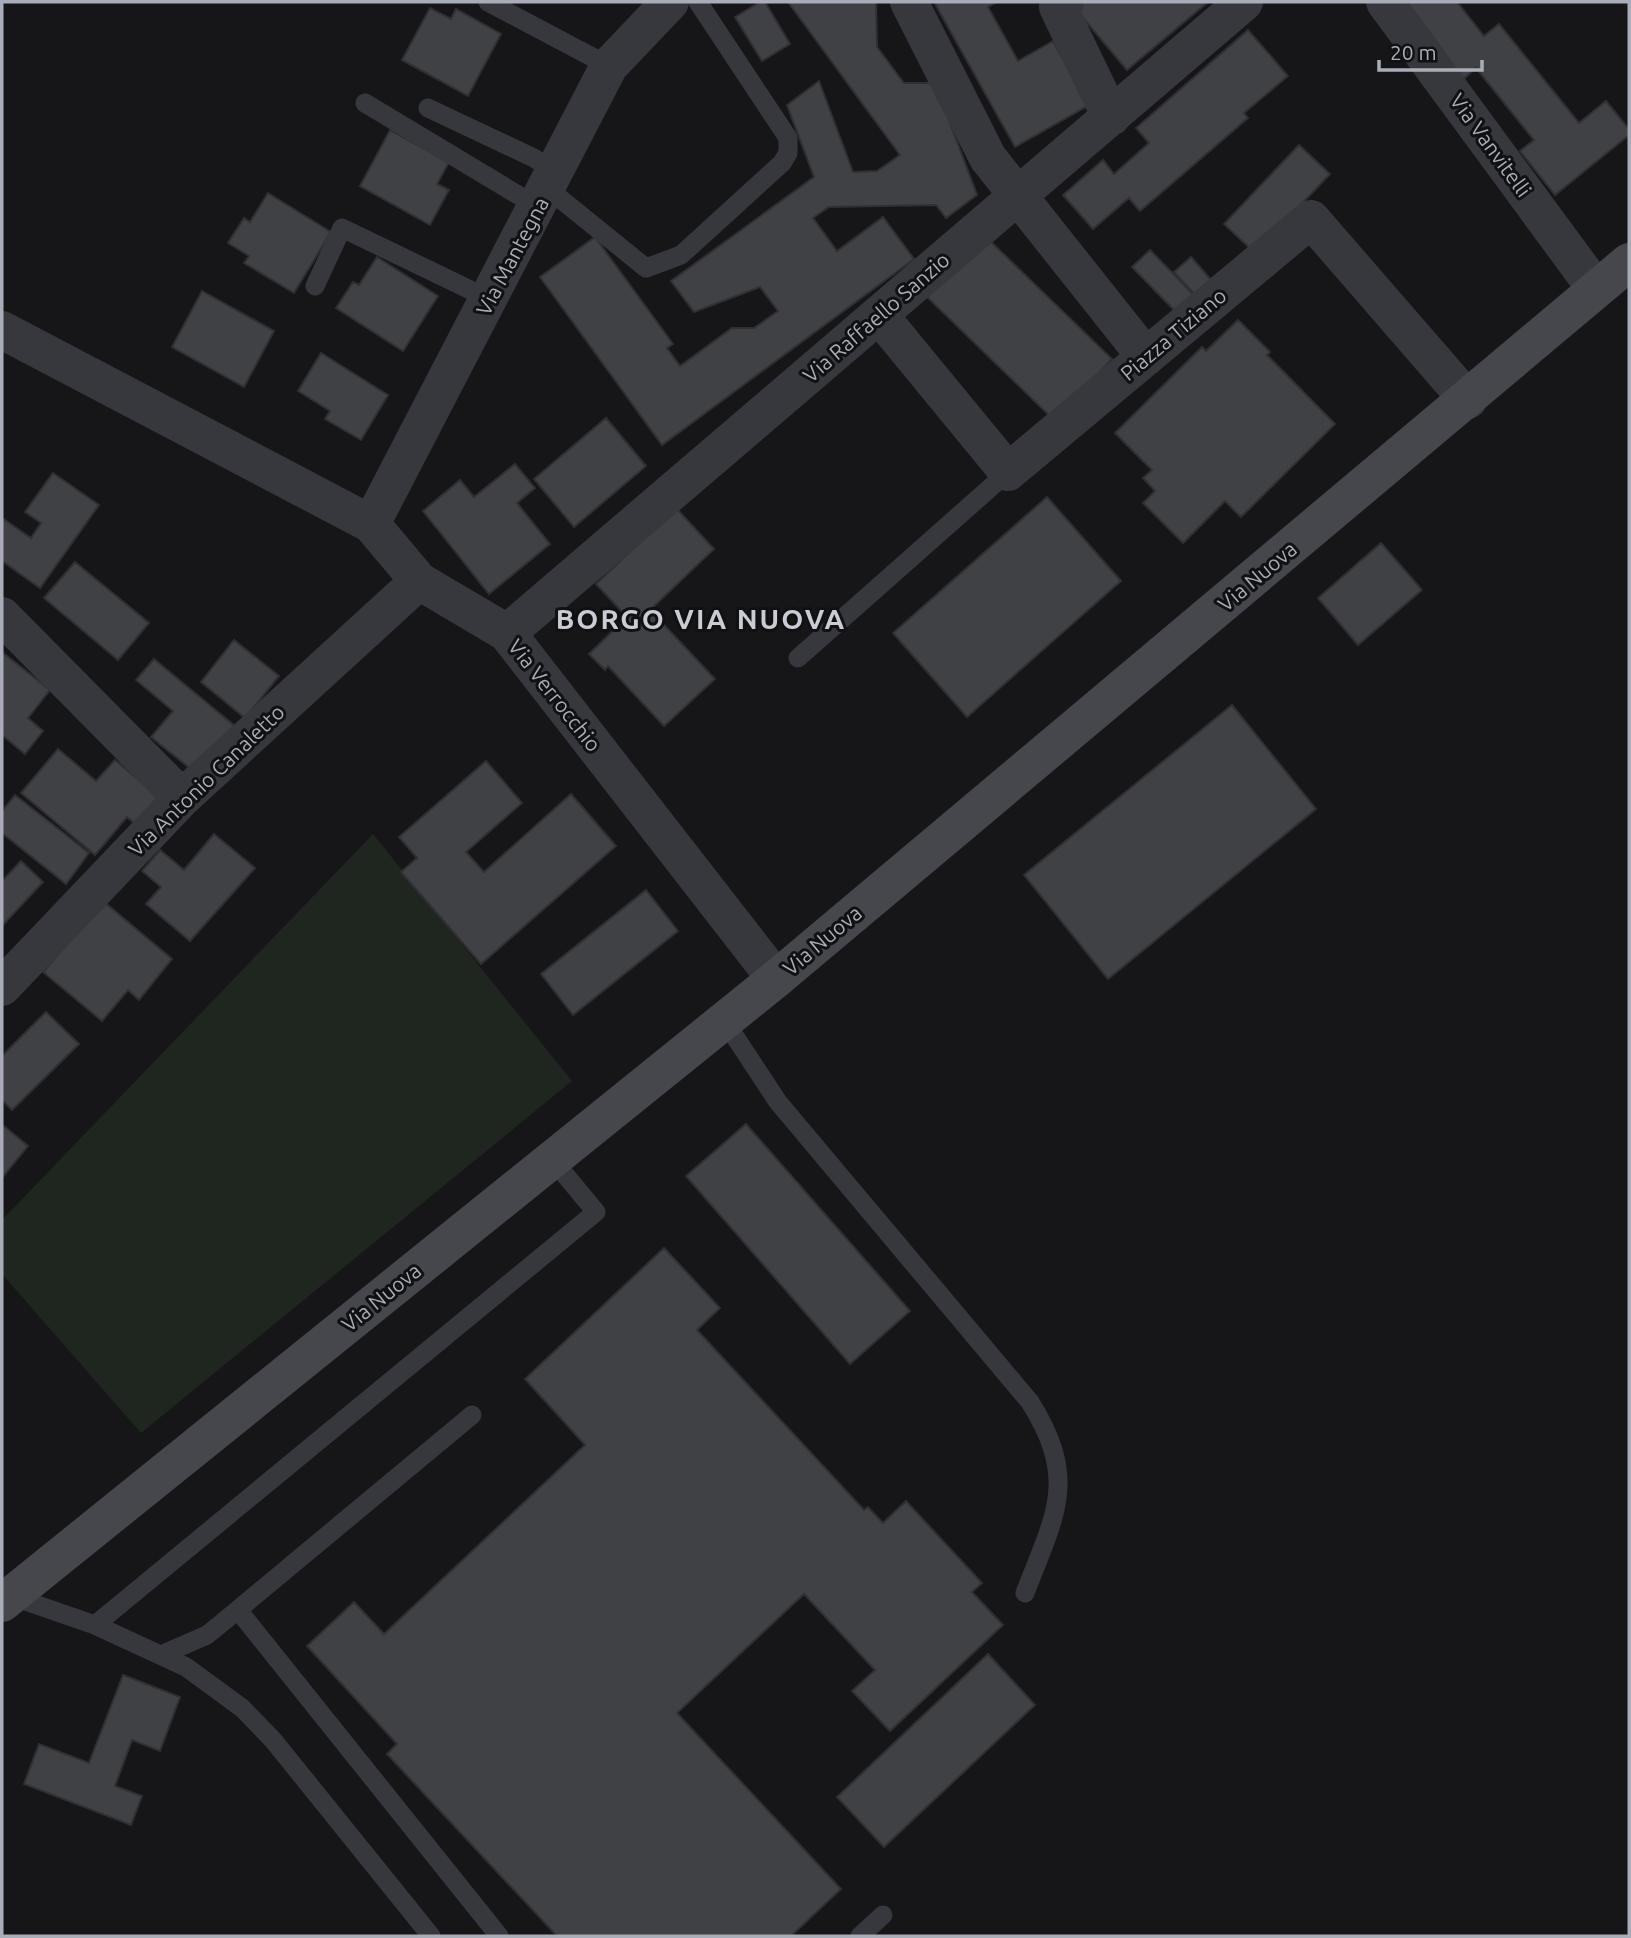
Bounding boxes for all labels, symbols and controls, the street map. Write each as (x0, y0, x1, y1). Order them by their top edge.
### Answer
scale bar (1379, 28, 1482, 72)
text: 20 m (1390, 40, 1437, 64)
street label: Via Vanvitelli (1446, 89, 1536, 201)
street label: Via Mantegna (471, 193, 553, 319)
street label: Via Raffaello Sanzio (798, 247, 954, 387)
street label: Piazza Tiziano (1115, 283, 1231, 385)
street label: Via Nuova (1213, 536, 1301, 616)
district label: BORGO VIA NUOVA (556, 603, 846, 634)
street label: Via Verrocchio (504, 634, 606, 756)
street label: Via Antonio Canaletto (123, 699, 289, 861)
street label: Via Nuova (778, 900, 866, 980)
street label: Via Nuova (337, 1258, 425, 1336)

